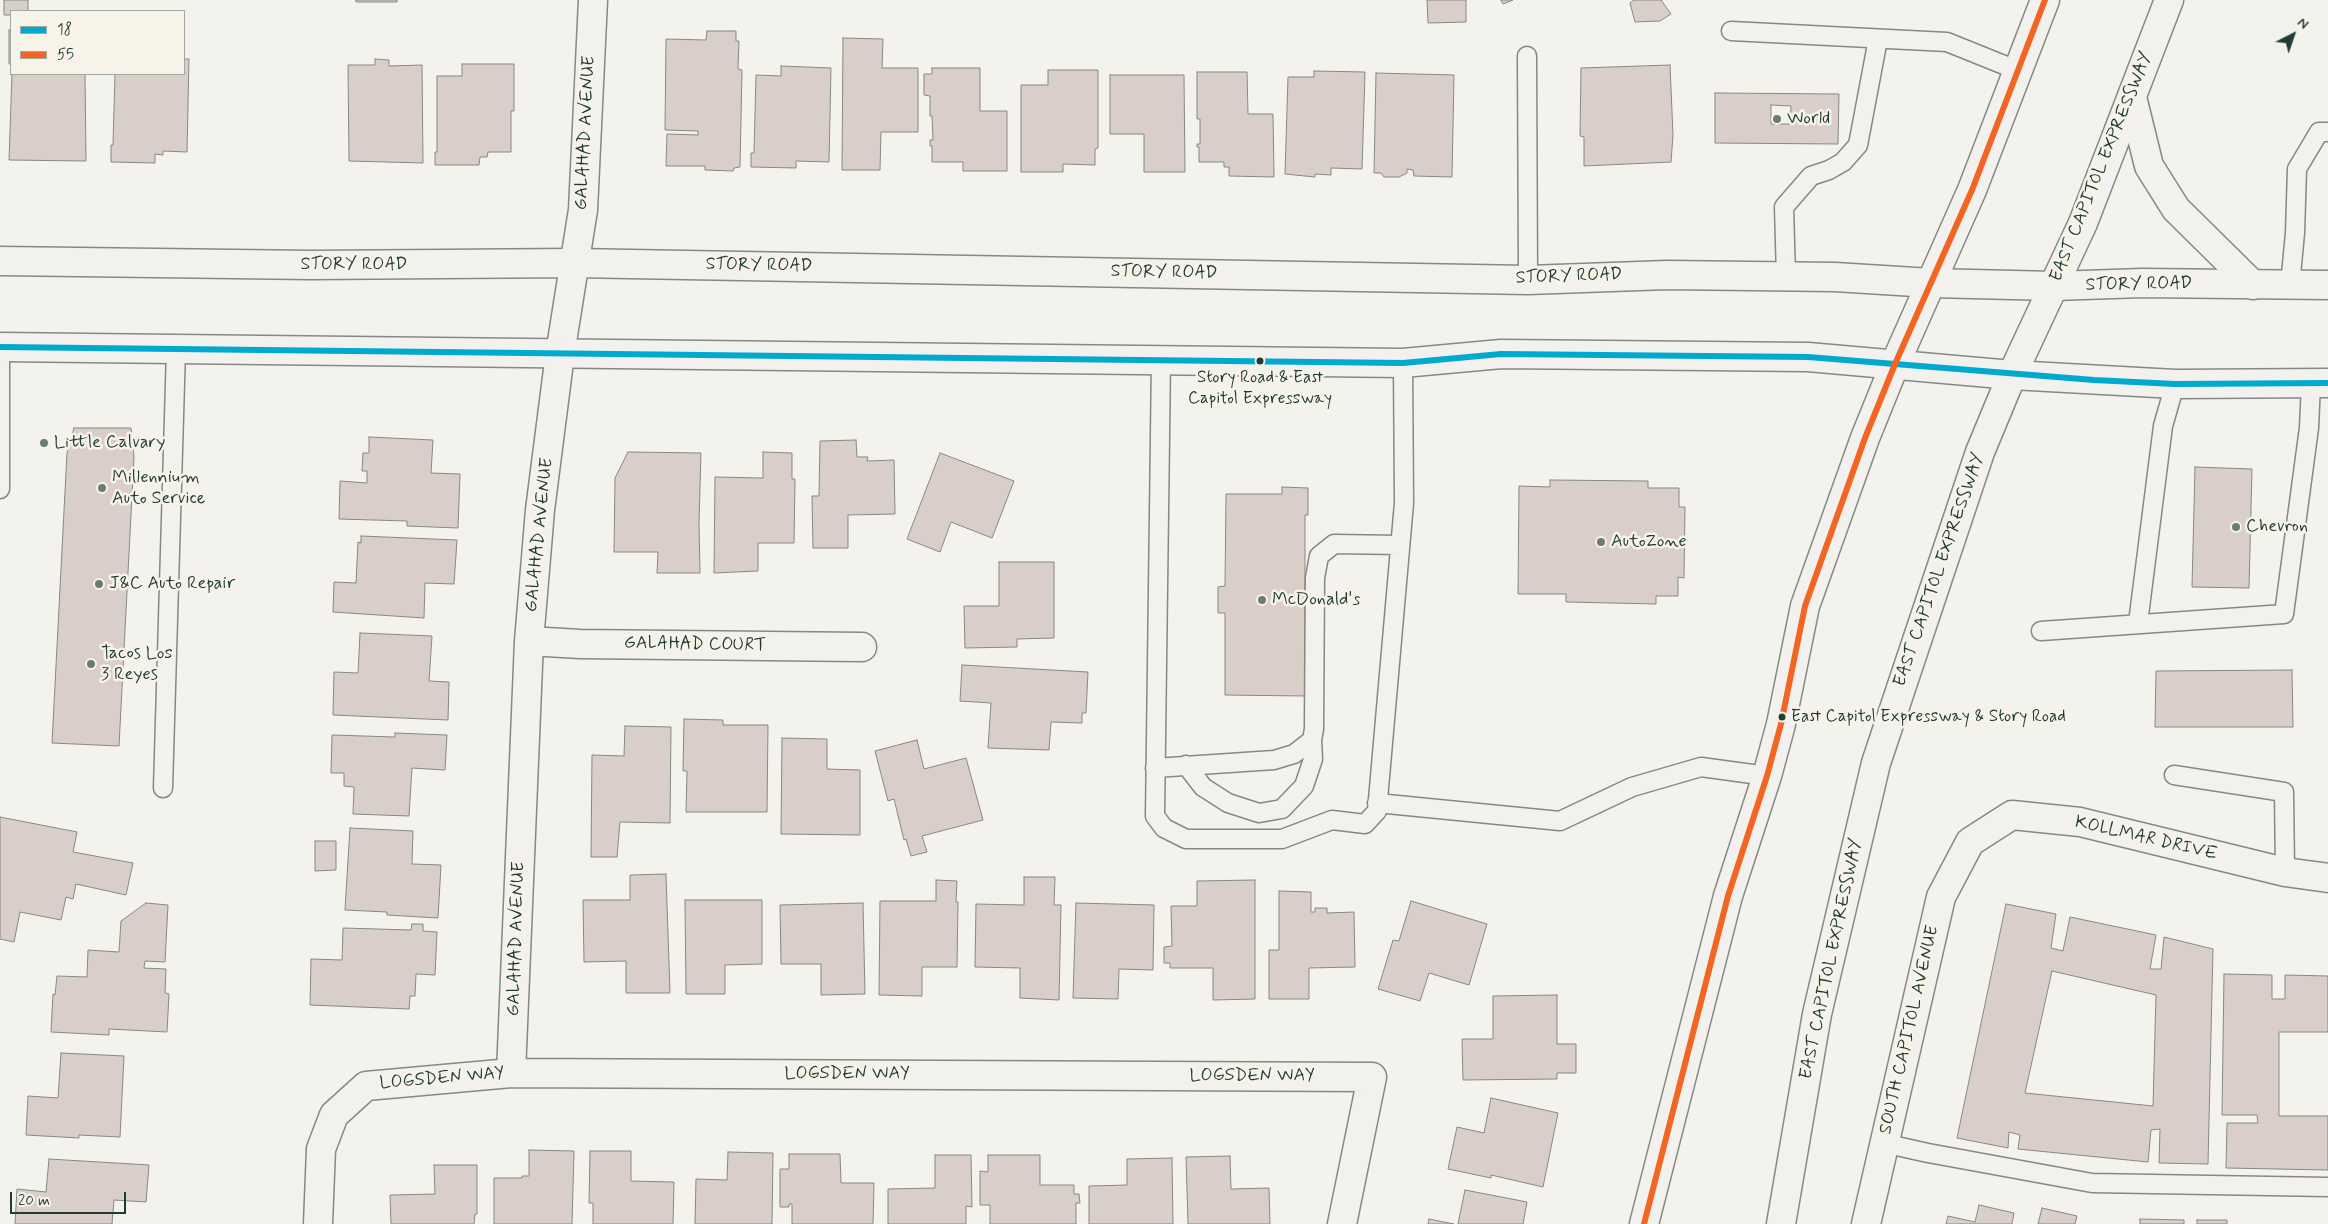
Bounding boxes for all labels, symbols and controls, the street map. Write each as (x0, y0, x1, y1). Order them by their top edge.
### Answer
legend (10, 10, 185, 75)
north arrow (2268, 10, 2318, 60)
text: N (2293, 14, 2312, 34)
text: 18 (57, 20, 72, 40)
text: 55 (57, 45, 74, 65)
street label: EAST CAPITOL EXPRESSWAY (2046, 49, 2158, 285)
street label: GALAHAD AVENUE (571, 55, 601, 211)
place label: World (1787, 108, 1830, 130)
marker: World (1771, 113, 1783, 125)
street label: STORY ROAD (301, 254, 407, 276)
street label: STORY ROAD (705, 254, 813, 278)
street label: STORY ROAD (1110, 261, 1218, 285)
street label: STORY ROAD (1515, 264, 1623, 290)
street label: STORY ROAD (2085, 273, 2193, 297)
marker: Story Road & East Capitol Expressway (1255, 356, 1265, 366)
place label: Story Road & East Capitol Expressway (1188, 368, 1332, 408)
place label: Little Calvary (54, 432, 165, 454)
marker: Little Calvary (38, 437, 50, 449)
street label: EAST CAPITOL EXPRESSWAY (1890, 450, 1990, 690)
street label: GALAHAD AVENUE (521, 457, 559, 613)
place label: Millennium Auto Service (112, 467, 205, 509)
marker: Millennium Auto Service (96, 482, 108, 494)
place label: Chevron (2246, 516, 2308, 538)
marker: Chevron (2230, 521, 2242, 533)
place label: AutoZone (1611, 531, 1687, 553)
marker: AutoZone (1595, 536, 1607, 548)
place label: J&C Auto Repair (109, 573, 235, 595)
marker: J&C Auto Repair (93, 578, 105, 590)
place label: McDonald's (1272, 589, 1360, 611)
marker: McDonald's (1256, 594, 1268, 606)
street label: GALAHAD COURT (624, 633, 766, 657)
place label: Tacos Los 3 Reyes (101, 643, 172, 686)
marker: Tacos Los 3 Reyes (85, 658, 97, 670)
place label: East Capitol Expressway & Story Road (1791, 707, 2066, 727)
marker: East Capitol Expressway & Story Road (1777, 712, 1787, 722)
street label: KOLLMAR DRIVE (2073, 812, 2219, 866)
street label: EAST CAPITOL EXPRESSWAY (1796, 837, 1868, 1081)
street label: GALAHAD AVENUE (504, 861, 530, 1017)
street label: SOUTH CAPITOL AVENUE (1875, 924, 1945, 1136)
street label: LOGSDEN WAY (379, 1063, 505, 1095)
street label: LOGSDEN WAY (784, 1063, 910, 1085)
street label: LOGSDEN WAY (1189, 1065, 1315, 1087)
scale bar (12, 1182, 129, 1214)
text: 20 m (18, 1191, 50, 1211)

